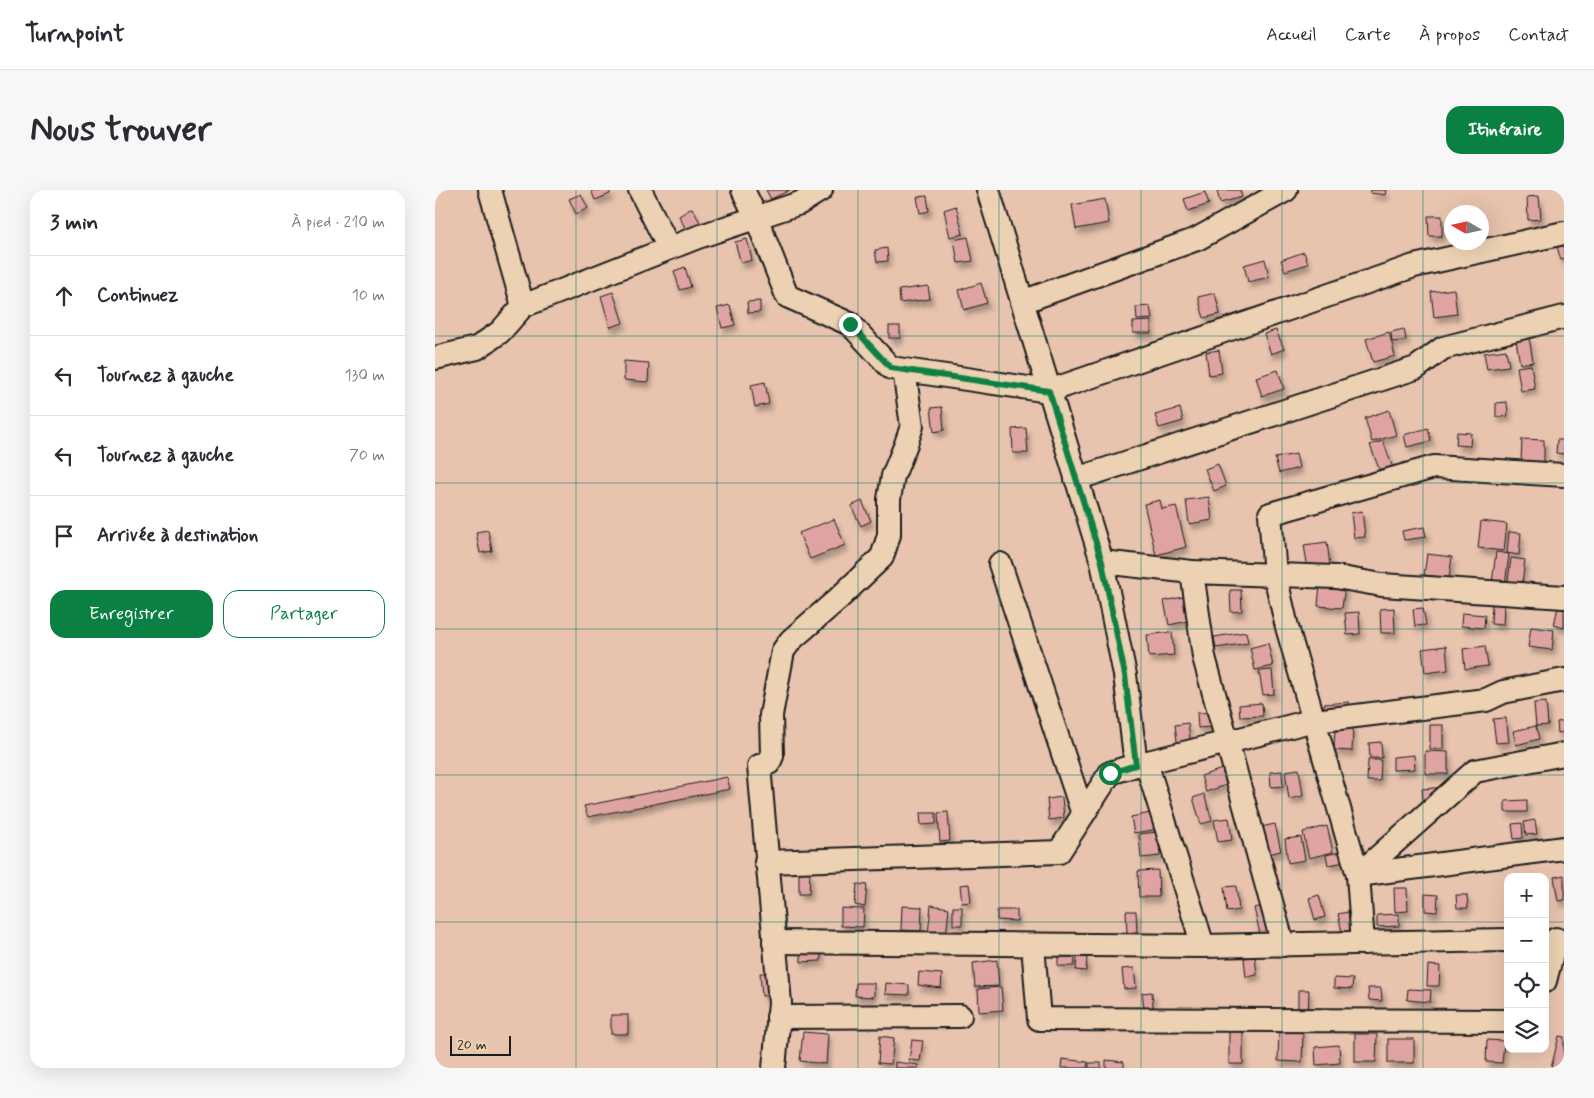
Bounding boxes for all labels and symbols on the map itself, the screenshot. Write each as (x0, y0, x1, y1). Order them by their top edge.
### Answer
north arrow (1444, 205, 1489, 250)
route end (839, 313, 862, 336)
route start (1099, 762, 1122, 785)
scale bar (450, 1033, 511, 1056)

